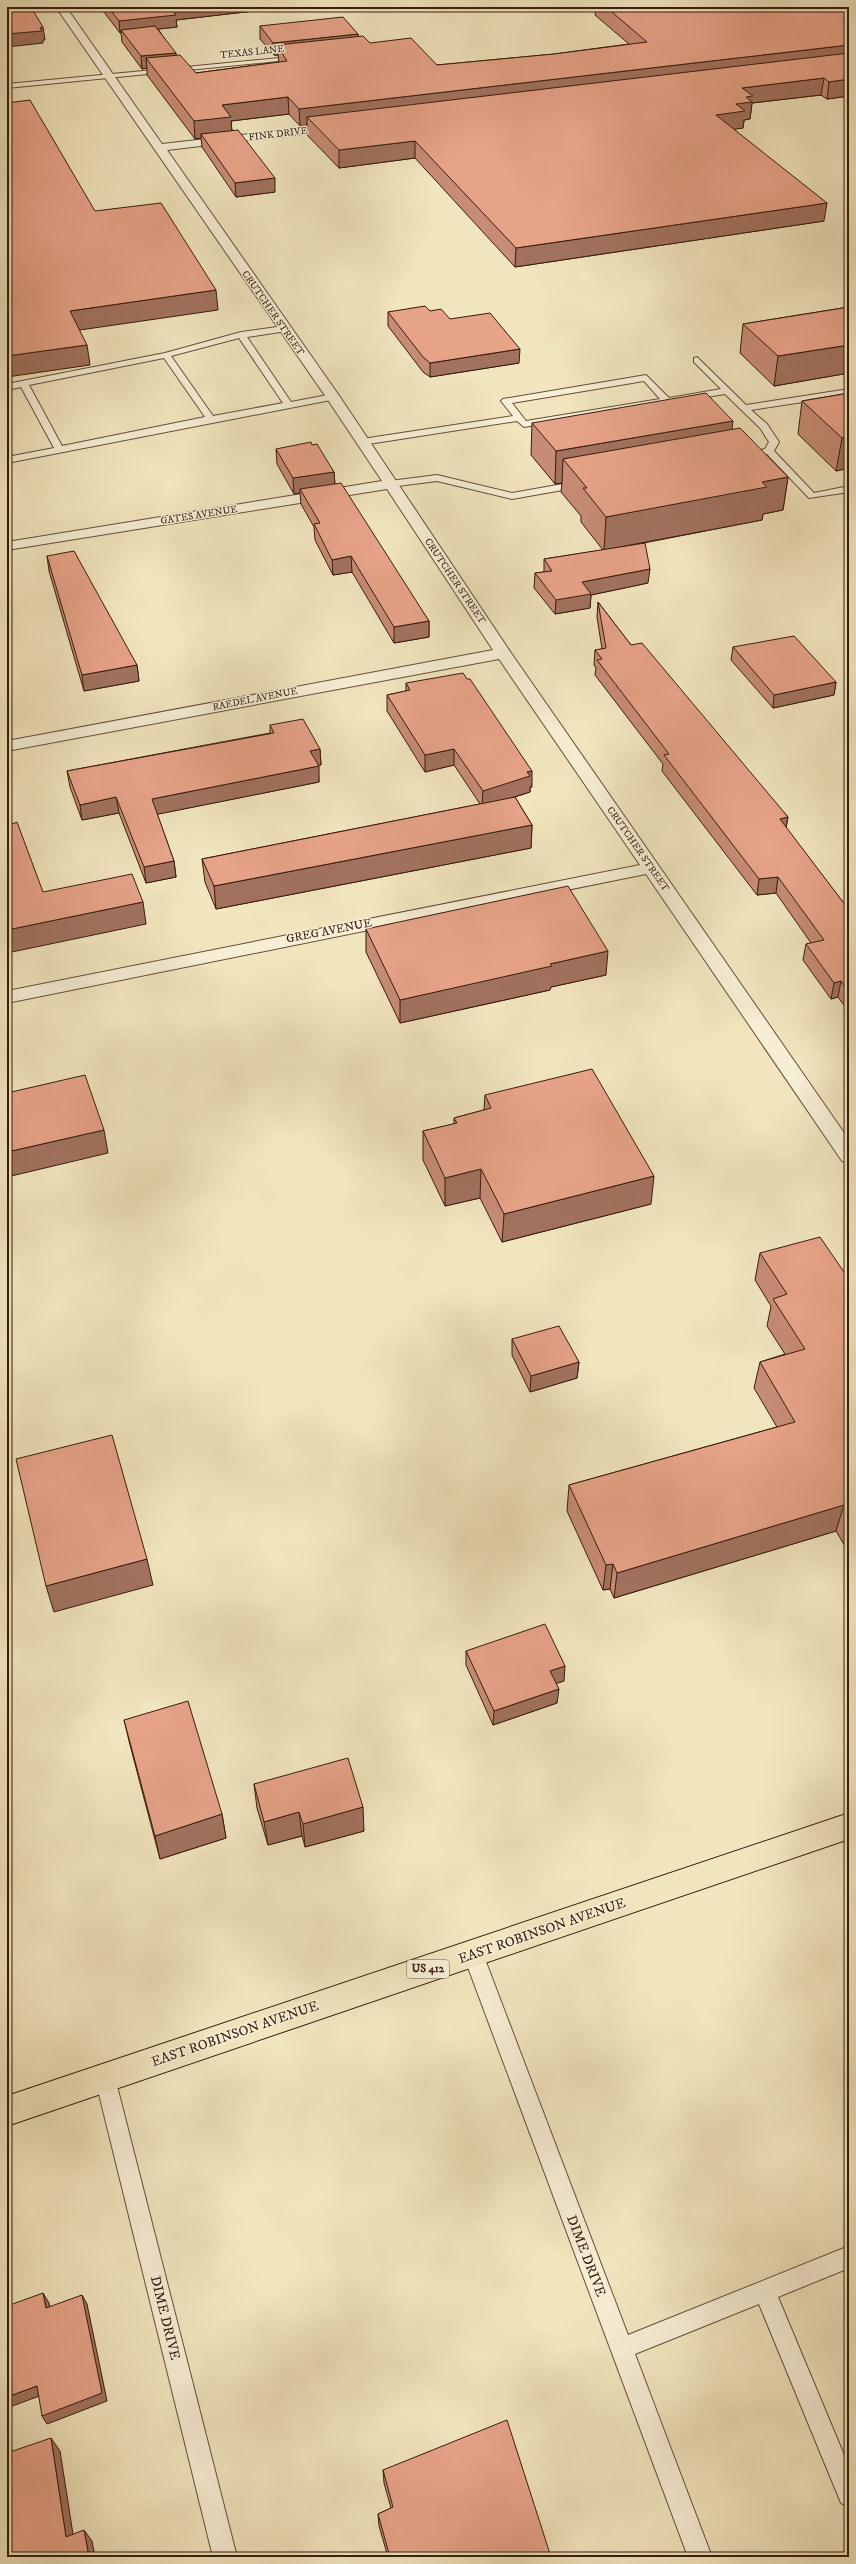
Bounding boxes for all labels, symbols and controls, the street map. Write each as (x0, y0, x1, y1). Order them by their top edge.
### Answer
street label: TEXAS LANE (219, 43, 285, 61)
street label: FINK DRIVE (248, 124, 308, 144)
street label: CRUTCHER STREET (239, 268, 307, 358)
street label: GATES AVENUE (160, 503, 238, 527)
street label: CRUTCHER STREET (422, 536, 488, 626)
street label: RAEDEL AVENUE (211, 685, 299, 713)
street label: CRUTCHER STREET (604, 804, 672, 894)
street label: GREG AVENUE (285, 915, 374, 947)
street label: EAST ROBINSON AVENUE (456, 1894, 628, 1968)
road number: US 412 (407, 1960, 449, 1978)
street label: EAST ROBINSON AVENUE (149, 1997, 321, 2071)
street label: DIME DRIVE (562, 2213, 610, 2299)
street label: DIME DRIVE (146, 2274, 184, 2362)

